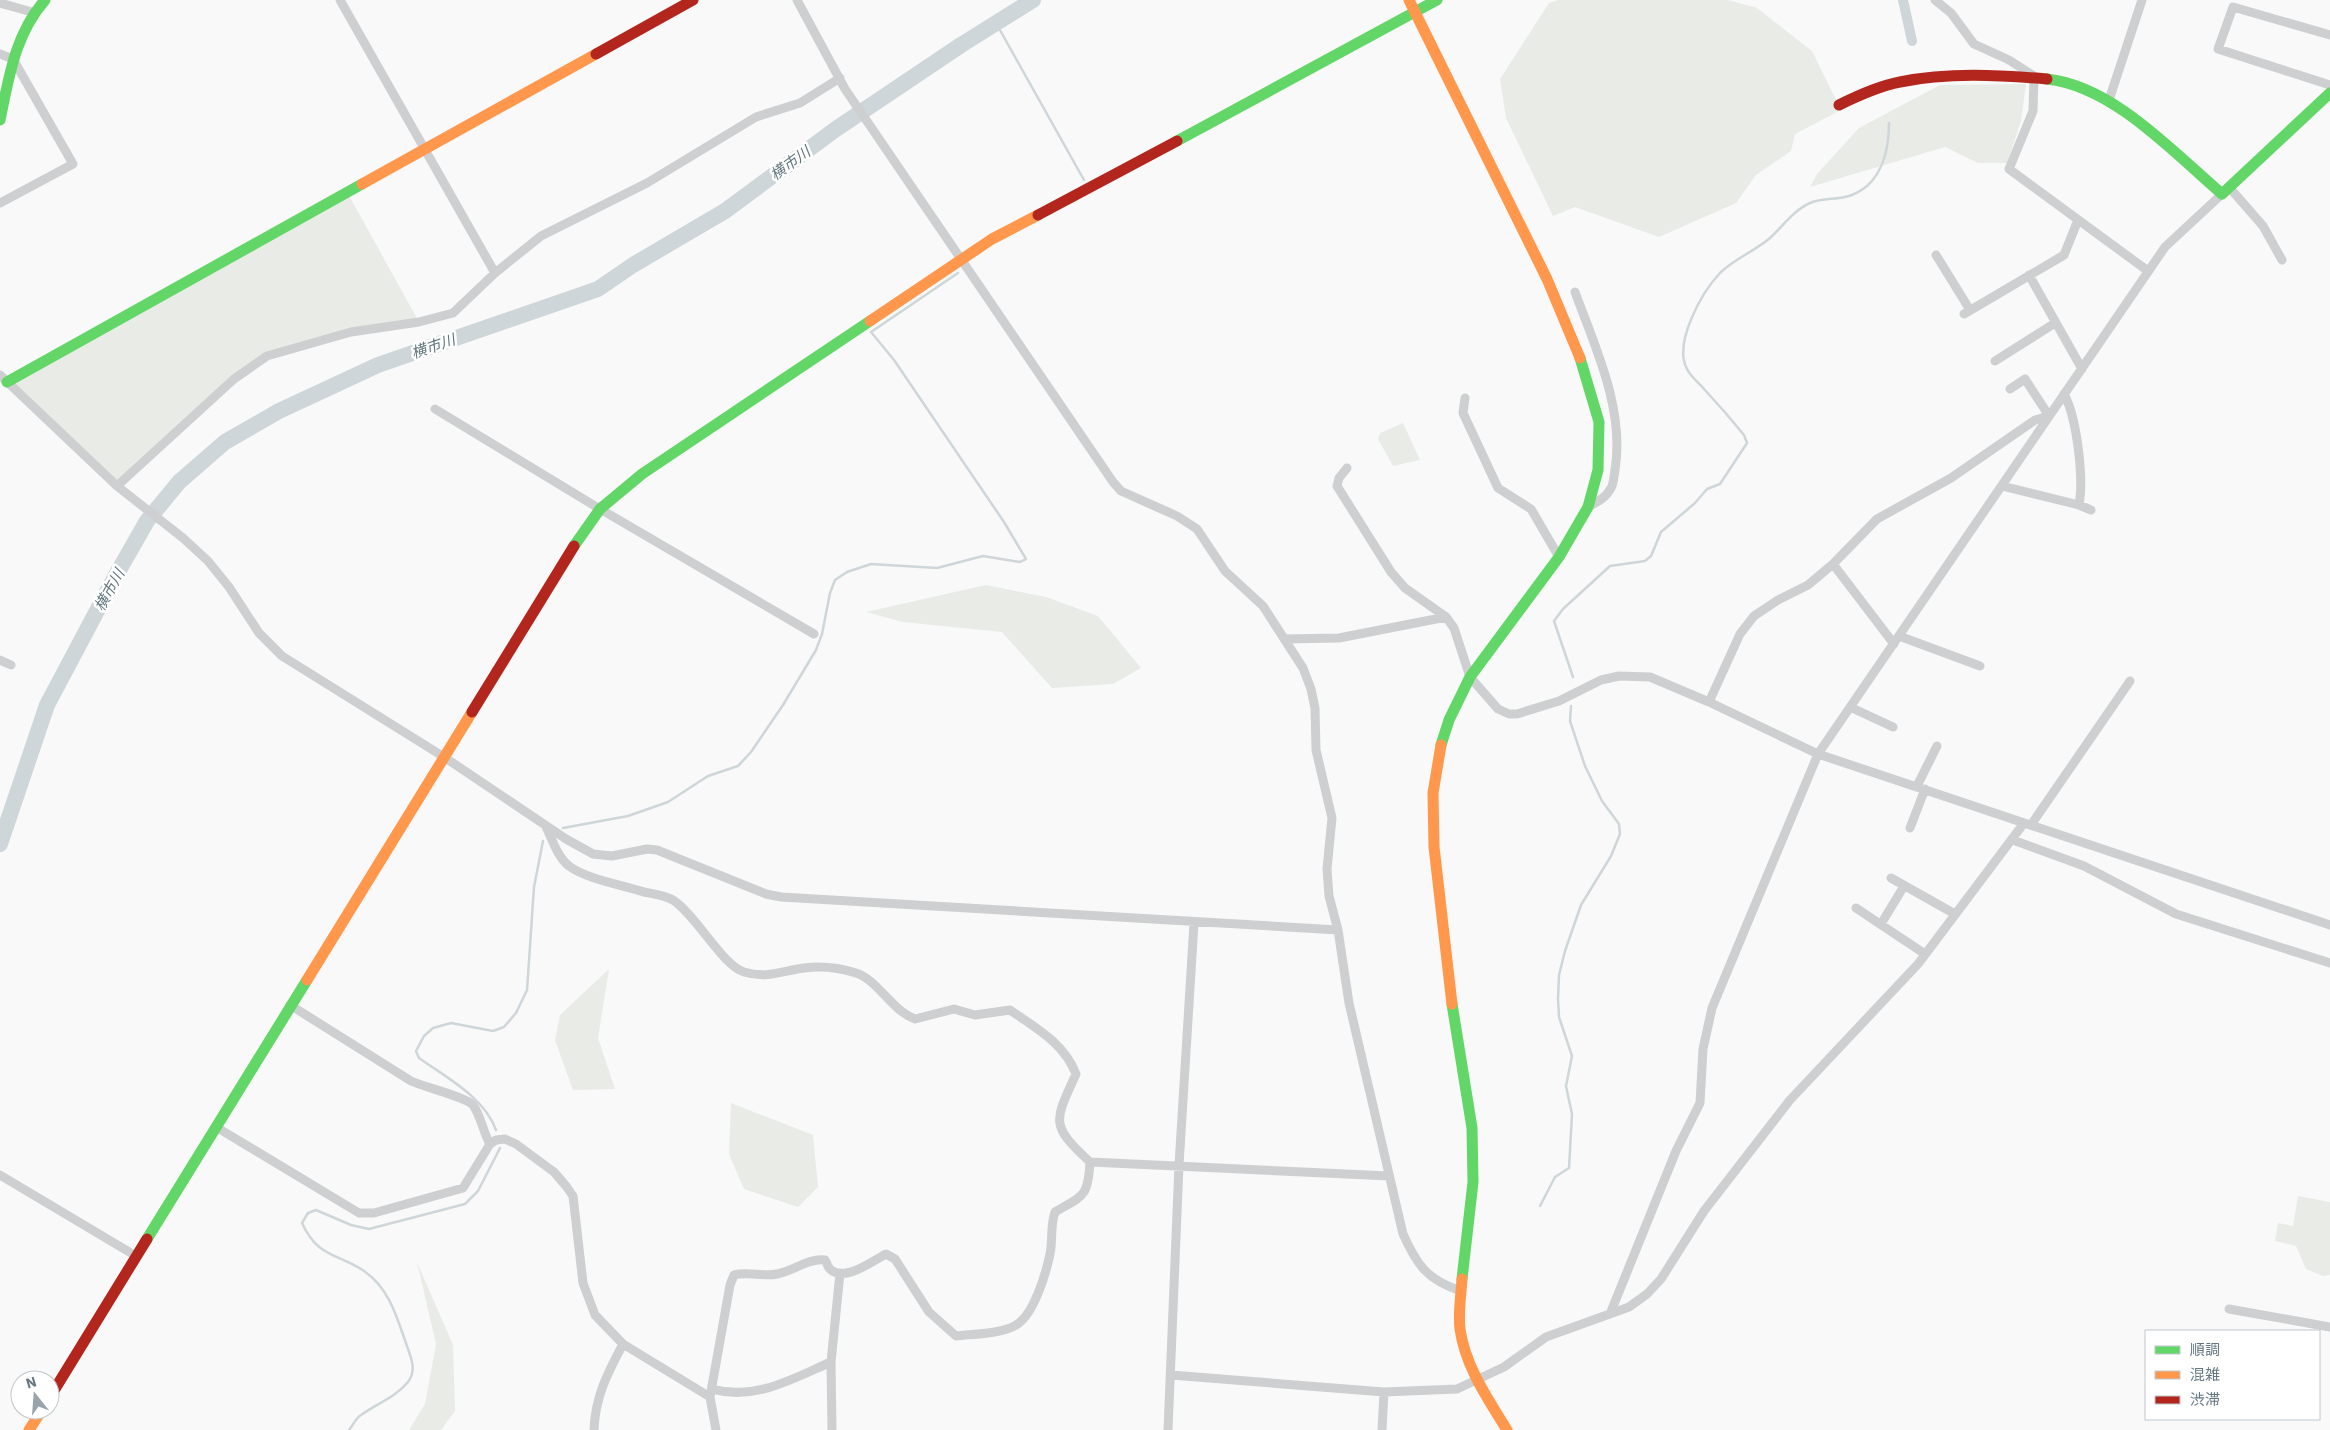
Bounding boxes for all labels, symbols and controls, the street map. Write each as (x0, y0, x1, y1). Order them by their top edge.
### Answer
water label: 横市川 (766, 141, 815, 184)
water label: 横市川 (409, 329, 459, 362)
water label: 横市川 (90, 564, 129, 614)
legend (2145, 1330, 2320, 1420)
text: 順調 (2190, 1340, 2220, 1359)
text: 混雑 (2190, 1365, 2220, 1384)
north arrow (10, 1370, 60, 1420)
text: N (24, 1372, 39, 1393)
text: 渋滞 (2190, 1390, 2220, 1409)

